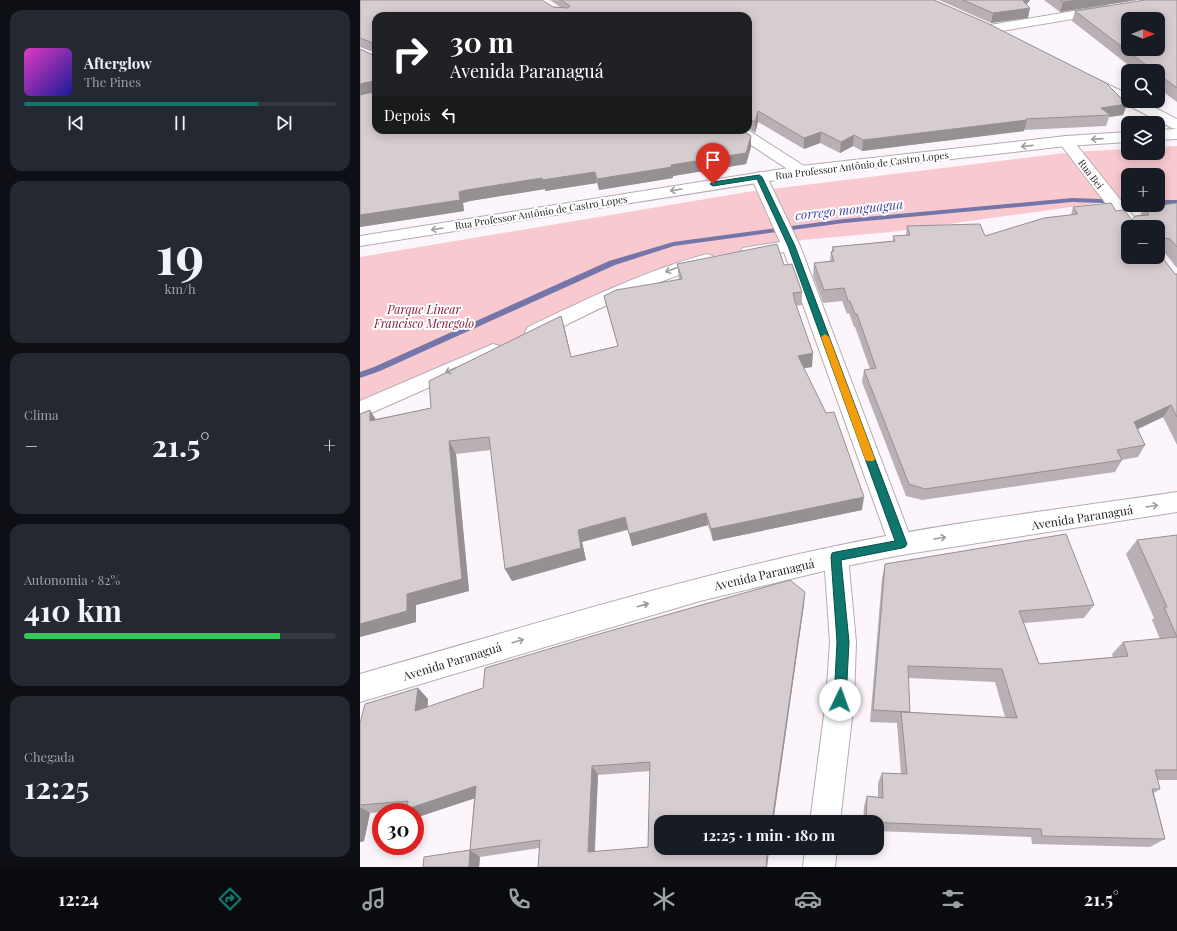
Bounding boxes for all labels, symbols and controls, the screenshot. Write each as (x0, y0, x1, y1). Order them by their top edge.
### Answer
north arrow (1121, 12, 1165, 56)
map controls (1121, 12, 1165, 264)
text: 30 m (450, 23, 514, 60)
icon: right (384, 28, 436, 80)
text: Afterglow (84, 53, 152, 73)
text: Avenida Paranaguá (450, 59, 604, 83)
button: search (1121, 64, 1165, 108)
text: The Pines (84, 73, 141, 90)
icon: left (438, 104, 460, 126)
text: Depois (384, 105, 430, 125)
icon: previous (65, 112, 87, 134)
icon: pause (169, 112, 191, 134)
icon: next (273, 112, 295, 134)
button: layers (1121, 116, 1165, 160)
one-way arrow (1091, 136, 1104, 143)
one-way arrow (1021, 142, 1034, 150)
pin (696, 143, 730, 184)
street label: Rua Professor Antônio de Castro Lopes (775, 147, 949, 183)
icon: arrive (702, 149, 724, 171)
street label: Rua Bei (1075, 156, 1107, 192)
button: + (1121, 168, 1165, 212)
one-way arrow (670, 187, 683, 195)
street label: Rua Professor Antônio de Castro Lopes (454, 191, 628, 233)
water label: corrego monguagua (794, 195, 904, 223)
text: 19 (156, 219, 204, 288)
button: − (1121, 220, 1165, 264)
one-way arrow (431, 225, 444, 233)
one-way arrow (666, 267, 678, 275)
text: km/h (164, 280, 196, 297)
park label: Parque Linear Francisco Menegolo (373, 301, 474, 331)
one-way arrow (445, 367, 457, 374)
text: Clima (24, 406, 59, 423)
text: 21.5° (152, 425, 210, 465)
text: − (24, 430, 38, 460)
text: + (323, 430, 336, 460)
street label: Avenida Paranaguá (1029, 501, 1134, 533)
one-way arrow (1145, 502, 1158, 510)
one-way arrow (933, 534, 946, 542)
street label: Avenida Paranaguá (711, 555, 816, 594)
text: Autonomia · 82% (24, 571, 120, 588)
text: 410 km (24, 590, 122, 630)
one-way arrow (636, 601, 649, 609)
one-way arrow (511, 637, 524, 644)
street label: Avenida Paranaguá (400, 638, 503, 684)
position arrow (819, 679, 861, 721)
text: Chegada (24, 748, 74, 765)
text: 12:25 (24, 767, 89, 807)
speed limit sign: 30 (372, 803, 424, 855)
text: 12:25 · 1 min · 180 m (703, 825, 835, 845)
icon: directions (216, 885, 244, 913)
icon: music (360, 885, 388, 913)
icon: phone (505, 885, 533, 913)
icon: climate (650, 885, 678, 913)
icon: car (794, 885, 822, 913)
icon: filters (939, 885, 967, 913)
text: 12:24 (58, 887, 99, 911)
text: 21.5° (1084, 887, 1119, 911)

